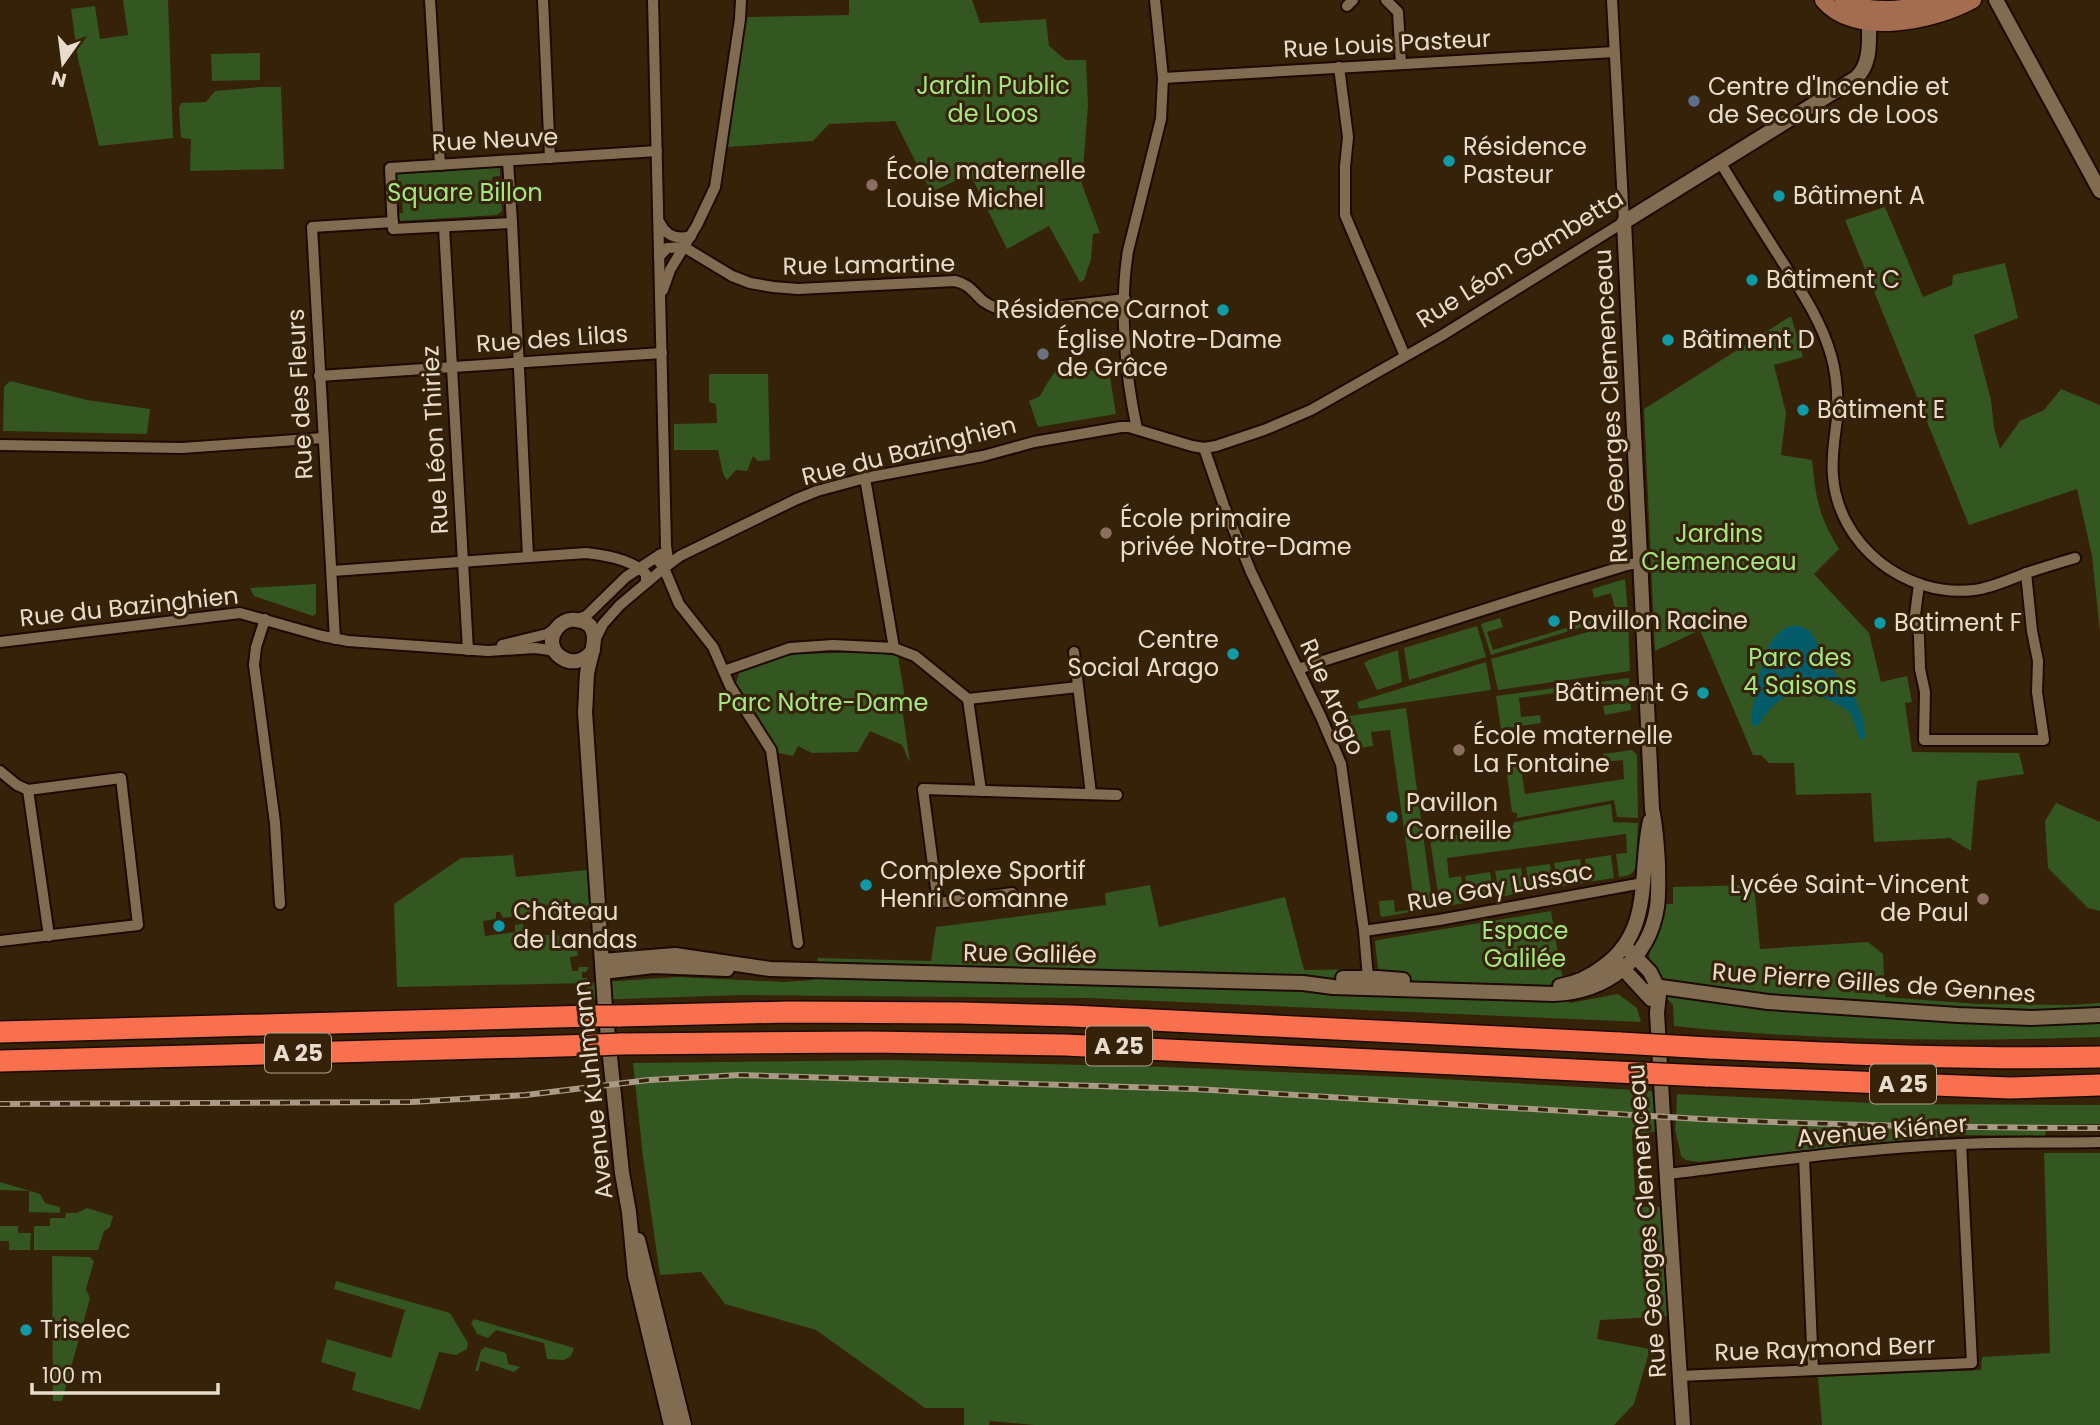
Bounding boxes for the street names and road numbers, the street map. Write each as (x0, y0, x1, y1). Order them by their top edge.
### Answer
street label: Rue Louis Pasteur (1282, 22, 1492, 65)
street label: Rue Neuve (431, 120, 559, 159)
street label: Rue Léon Gambetta (1410, 182, 1629, 336)
street label: Rue Lamartine (782, 246, 956, 283)
street label: Rue Georges Clemenceau (1586, 248, 1635, 564)
street label: Rue des Fleurs (279, 308, 320, 480)
street label: Rue des Lilas (475, 317, 629, 360)
street label: Rue Léon Thiriez (413, 345, 456, 535)
street label: Rue du Bazinghien (798, 408, 1020, 493)
street label: Rue du Bazinghien (18, 579, 240, 634)
street label: Rue Arago (1292, 633, 1373, 760)
street label: Rue Gay Lussac (1405, 854, 1595, 919)
street label: Rue Galilée (963, 936, 1097, 971)
street label: Rue Pierre Gilles de Gennes (1711, 955, 2037, 1010)
street label: Avenue Kuhlmann (565, 979, 620, 1201)
road number: A 25 (1086, 1026, 1152, 1065)
road number: A 25 (265, 1034, 331, 1072)
street label: Rue Georges Clemenceau (1619, 1063, 1674, 1379)
road number: A 25 (1870, 1064, 1936, 1104)
street label: Avenue Kiéner (1795, 1107, 1969, 1154)
street label: Rue Raymond Berr (1714, 1328, 1936, 1369)

